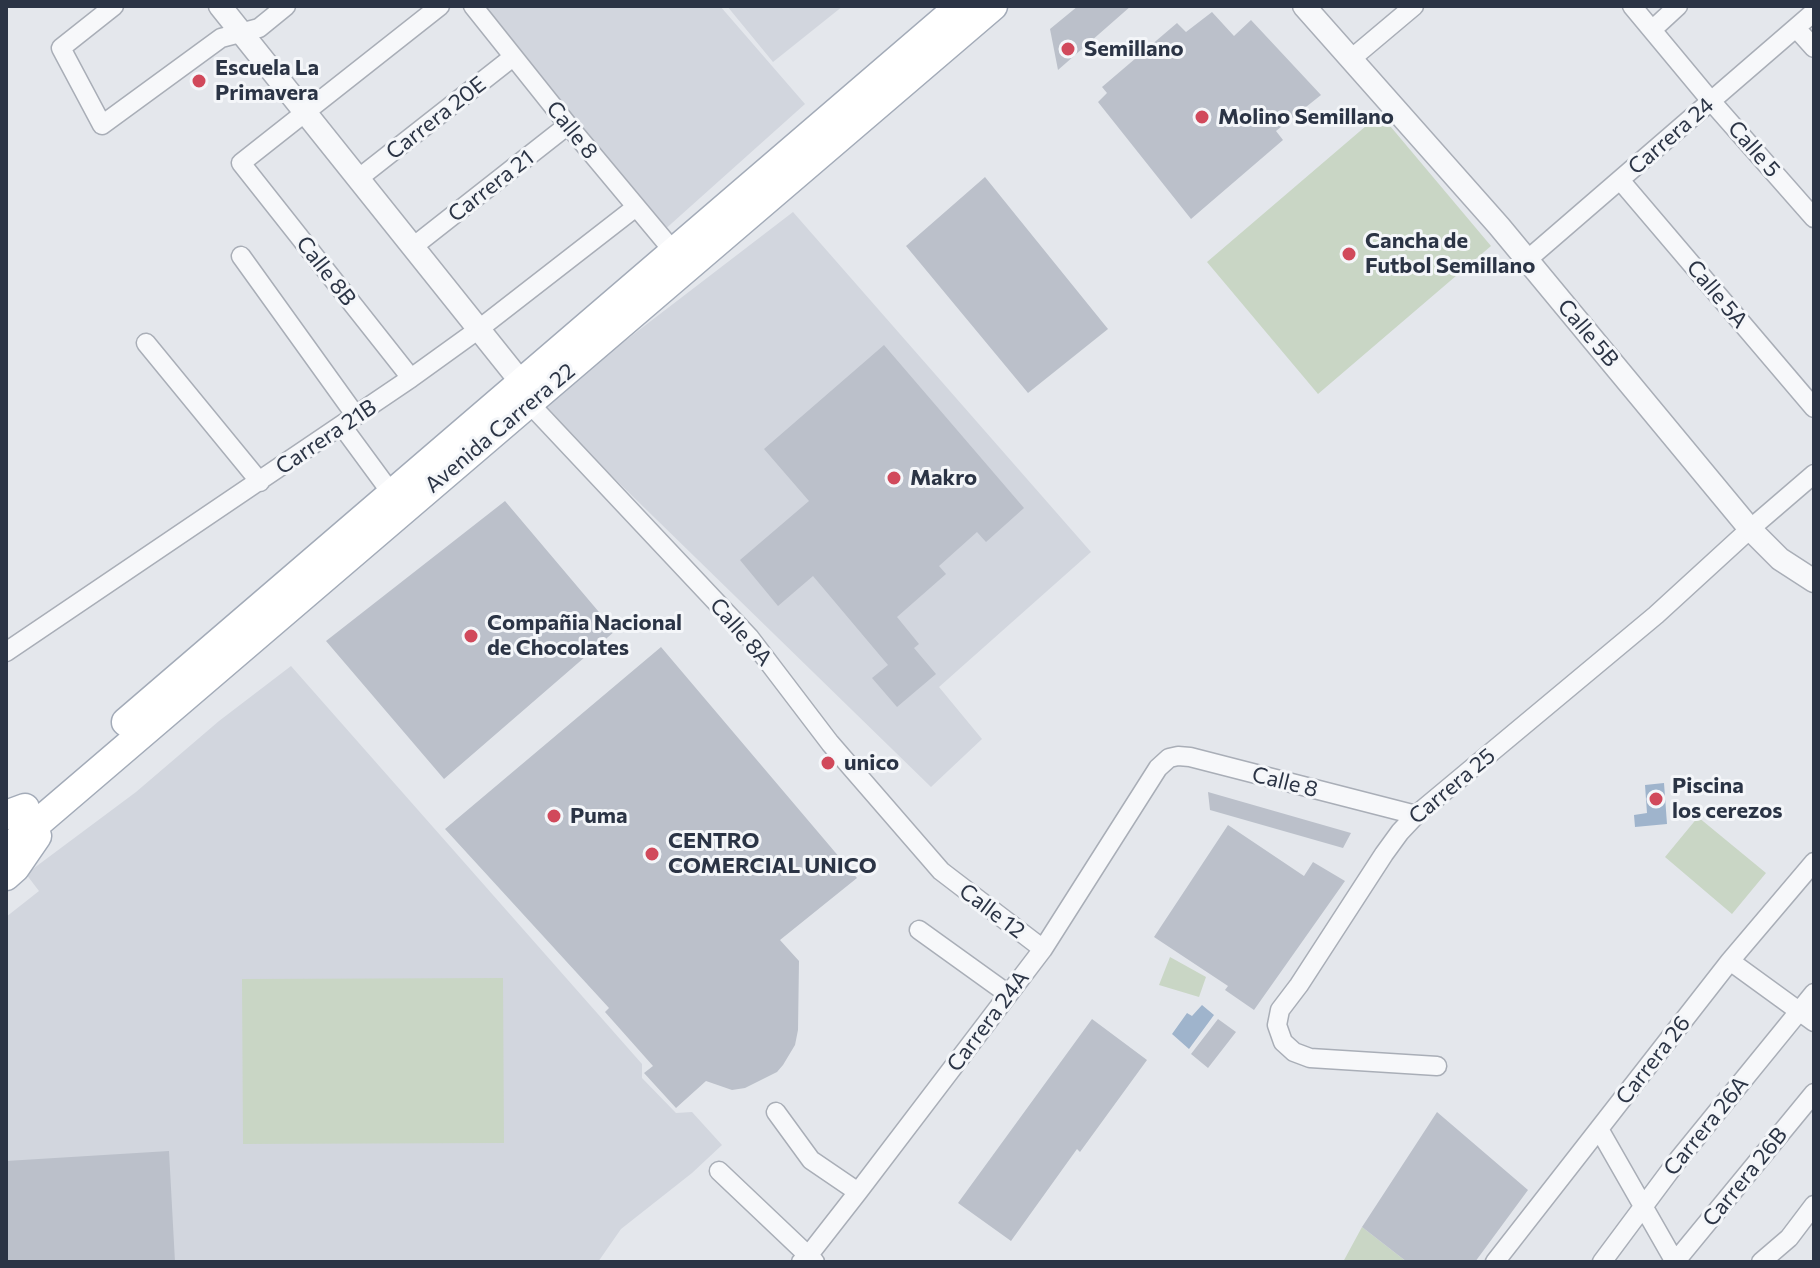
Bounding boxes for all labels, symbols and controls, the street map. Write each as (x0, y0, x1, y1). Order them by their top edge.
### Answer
place label: Semillano (1084, 36, 1184, 62)
marker: Semillano (1059, 40, 1077, 58)
place label: Escuela La Primavera (215, 55, 319, 106)
street label: Carrera 20E (381, 71, 491, 165)
marker: Escuela La Primavera (190, 72, 208, 90)
street label: Carrera 24 (1623, 92, 1719, 180)
street label: Calle 8 (541, 96, 603, 164)
place label: Molino Semillano (1218, 104, 1394, 130)
marker: Molino Semillano (1193, 108, 1211, 126)
street label: Calle 5 (1722, 115, 1786, 183)
street label: Carrera 21 (443, 144, 539, 228)
place label: Cancha de Futbol Semillano (1365, 228, 1535, 280)
street label: Calle 8B (291, 231, 361, 311)
marker: Cancha de Futbol Semillano (1340, 245, 1358, 263)
street label: Calle 5A (1681, 255, 1753, 333)
street label: Calle 5B (1552, 294, 1624, 372)
street label: Avenida Carrera 22 (420, 358, 580, 498)
street label: Carrera 21B (271, 394, 381, 480)
place label: Makro (910, 465, 977, 491)
marker: Makro (885, 469, 903, 487)
street label: Calle 8A (704, 593, 778, 671)
place label: Compañia Nacional de Chocolates (487, 610, 682, 662)
marker: Compañia Nacional de Chocolates (462, 627, 480, 645)
street label: Carrera 25 (1403, 742, 1501, 830)
place label: unico (844, 750, 899, 776)
marker: unico (819, 754, 837, 772)
street label: Calle 8 (1249, 761, 1321, 803)
place label: Piscina los cerezos (1672, 773, 1782, 824)
marker: Piscina los cerezos (1647, 790, 1665, 808)
place label: Puma (570, 803, 628, 829)
marker: Puma (545, 807, 563, 825)
place label: CENTRO COMERCIAL UNICO (668, 828, 877, 880)
marker: CENTRO COMERCIAL UNICO (643, 845, 661, 863)
street label: Calle 12 (954, 878, 1030, 944)
street label: Carrera 24A (941, 965, 1035, 1077)
street label: Carrera 26 (1610, 1010, 1696, 1110)
street label: Carrera 26A (1658, 1071, 1754, 1181)
street label: Carrera 26B (1697, 1122, 1793, 1232)

